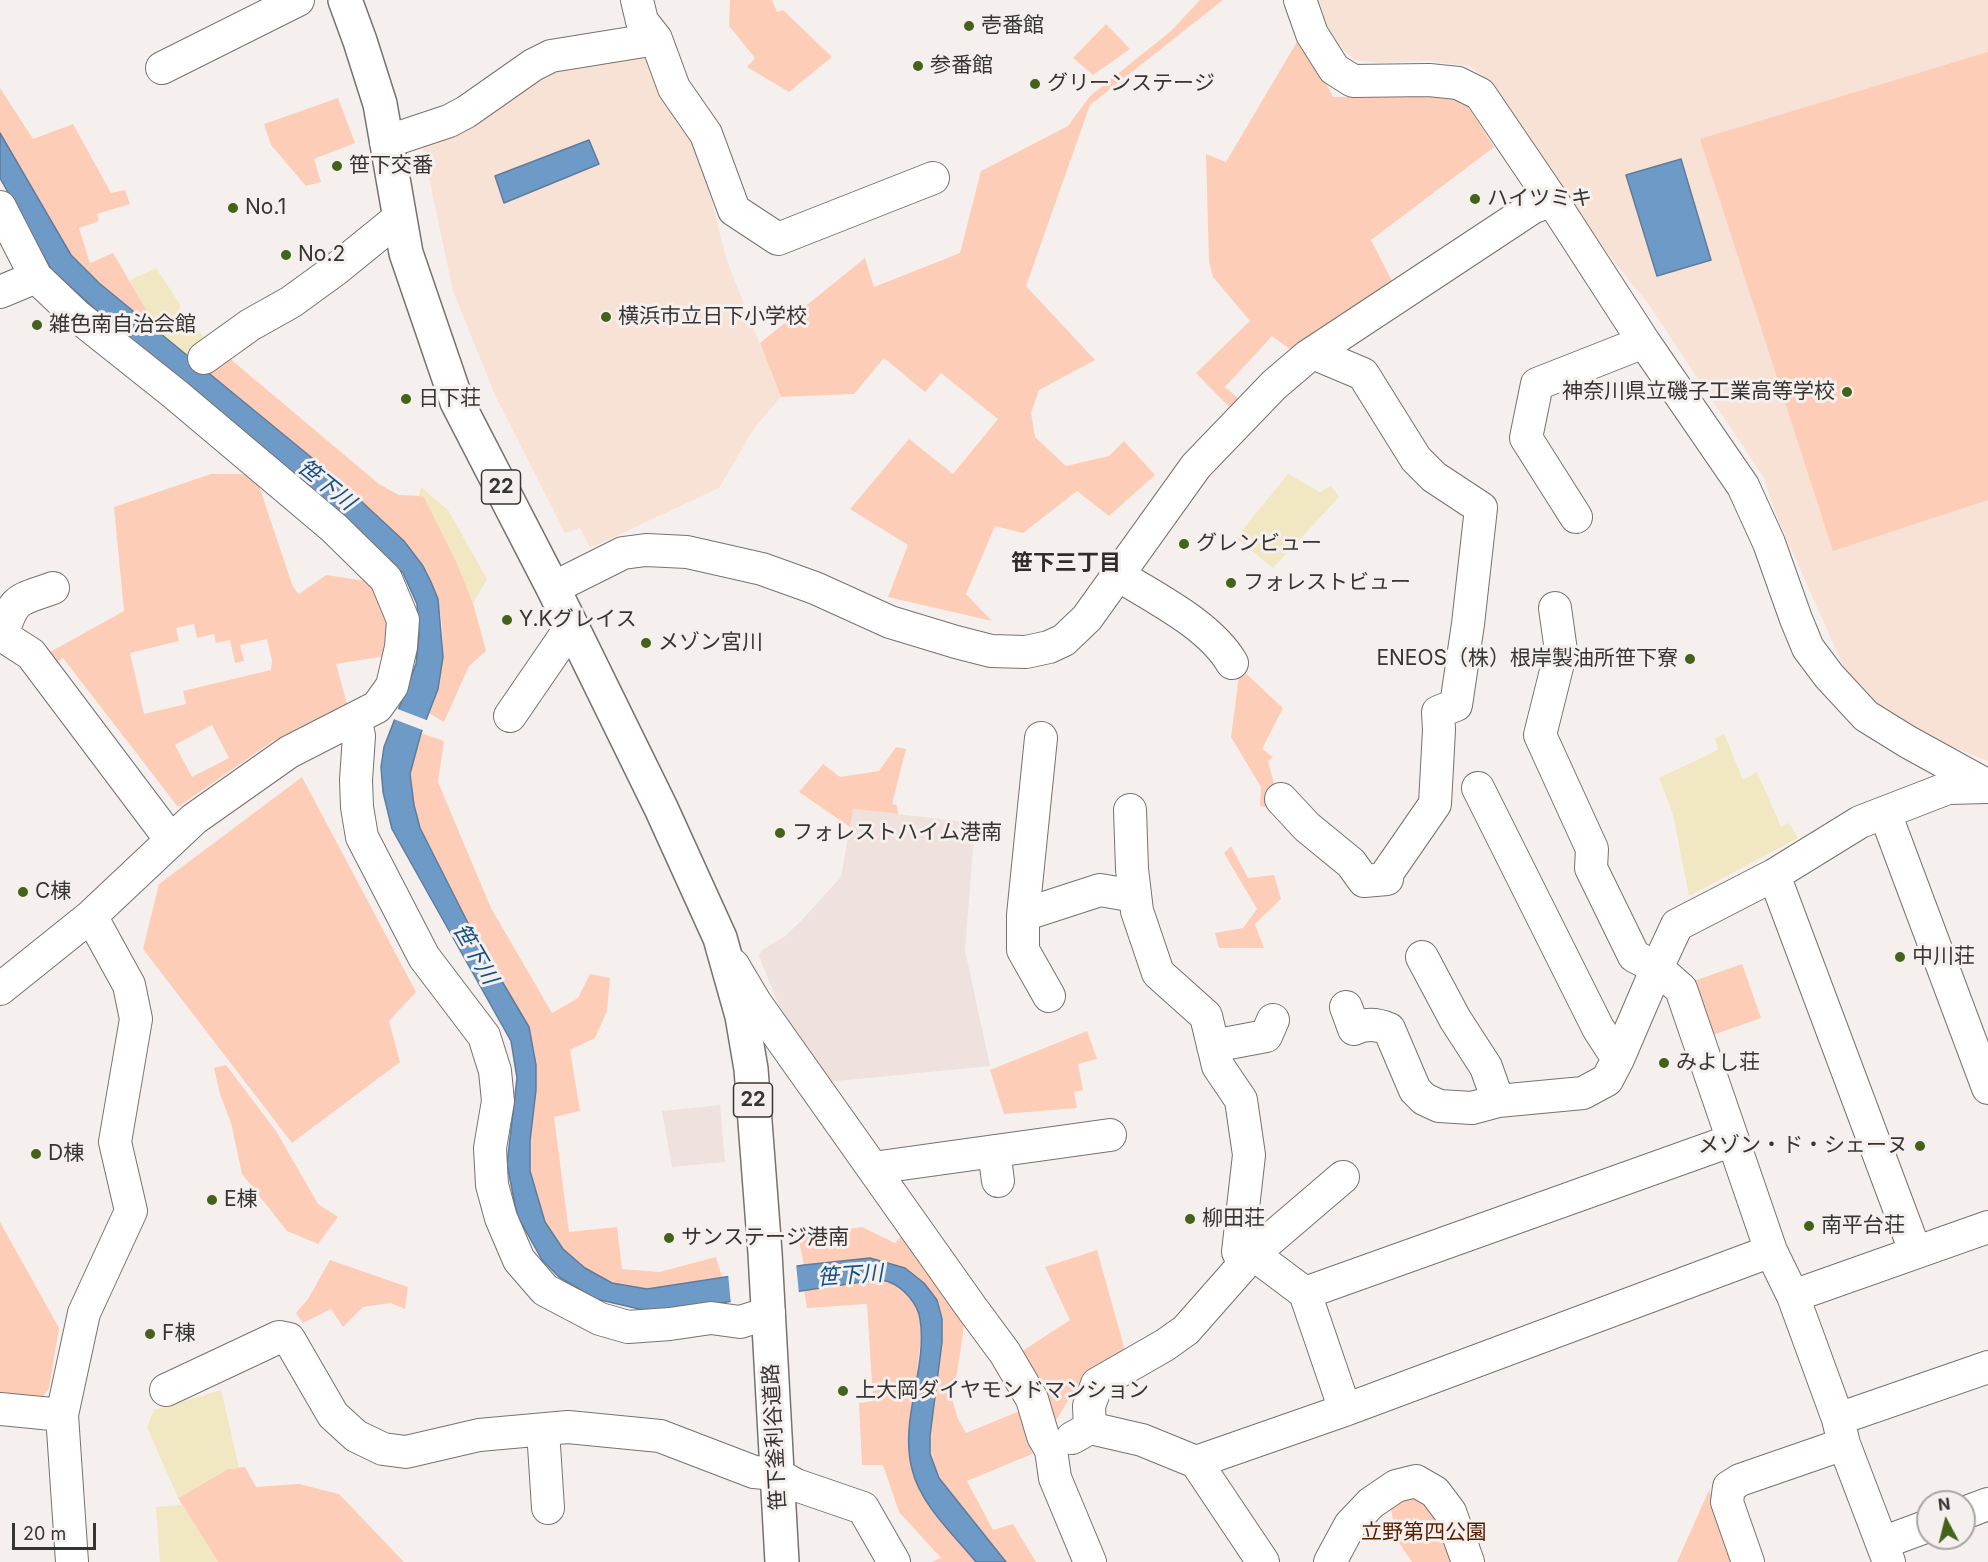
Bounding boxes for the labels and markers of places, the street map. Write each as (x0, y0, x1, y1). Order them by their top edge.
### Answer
place label: 壱番館 (981, 13, 1044, 39)
marker: 壱番館 (962, 19, 976, 33)
place label: 参番館 (930, 53, 993, 79)
marker: 参番館 (911, 59, 925, 73)
place label: グリーンステージ (1047, 71, 1215, 97)
marker: グリーンステージ (1028, 77, 1042, 91)
place label: 笹下交番 (349, 153, 433, 179)
marker: 笹下交番 (330, 159, 344, 173)
place label: ハイツミキ (1487, 186, 1592, 212)
marker: ハイツミキ (1468, 192, 1482, 206)
place label: No.1 (245, 195, 286, 221)
marker: No.1 (226, 201, 240, 215)
place label: No.2 (298, 242, 345, 268)
marker: No.2 (279, 248, 293, 262)
place label: 横浜市立日下小学校 (618, 304, 807, 330)
marker: 横浜市立日下小学校 (599, 310, 613, 324)
place label: 雑色南自治会館 (49, 312, 196, 338)
marker: 雑色南自治会館 (30, 318, 44, 332)
place label: 神奈川県立磯子工業高等学校 (1562, 379, 1835, 405)
marker: 神奈川県立磯子工業高等学校 (1840, 385, 1854, 399)
place label: 日下荘 (418, 386, 481, 412)
marker: 日下荘 (399, 392, 413, 406)
place label: グレンビュー (1196, 531, 1322, 557)
marker: グレンビュー (1177, 537, 1191, 551)
place label: フォレストビュー (1243, 570, 1411, 596)
marker: フォレストビュー (1224, 576, 1238, 590)
place label: Y.Kグレイス (519, 607, 637, 633)
marker: Y.Kグレイス (500, 613, 514, 627)
place label: メゾン宮川 (658, 630, 763, 656)
marker: メゾン宮川 (639, 636, 653, 650)
place label: ENEOS（株）根岸製油所笹下寮 (1376, 646, 1678, 672)
marker: ENEOS（株）根岸製油所笹下寮 (1683, 652, 1697, 666)
place label: フォレストハイム港南 (792, 820, 1002, 846)
marker: フォレストハイム港南 (773, 826, 787, 840)
place label: C棟 (35, 879, 71, 905)
marker: C棟 (16, 885, 30, 899)
place label: 中川荘 (1912, 944, 1975, 970)
marker: 中川荘 (1893, 950, 1907, 964)
place label: みよし荘 (1676, 1050, 1760, 1076)
marker: みよし荘 (1657, 1056, 1671, 1070)
place label: メゾン・ド・シェーヌ (1698, 1133, 1908, 1159)
marker: メゾン・ド・シェーヌ (1913, 1139, 1927, 1153)
place label: D棟 (48, 1141, 84, 1167)
marker: D棟 (29, 1147, 43, 1161)
place label: E棟 (224, 1187, 258, 1213)
marker: E棟 (205, 1193, 219, 1207)
place label: 柳田荘 (1202, 1206, 1265, 1232)
marker: 柳田荘 (1183, 1212, 1197, 1226)
place label: 南平台荘 (1821, 1213, 1905, 1239)
marker: 南平台荘 (1802, 1219, 1816, 1233)
place label: サンステージ港南 (681, 1225, 849, 1251)
marker: サンステージ港南 (662, 1231, 676, 1245)
place label: F棟 (162, 1321, 195, 1347)
marker: F棟 (143, 1327, 157, 1341)
place label: 上大岡ダイヤモンドマンション (855, 1378, 1149, 1404)
marker: 上大岡ダイヤモンドマンション (836, 1384, 850, 1398)

